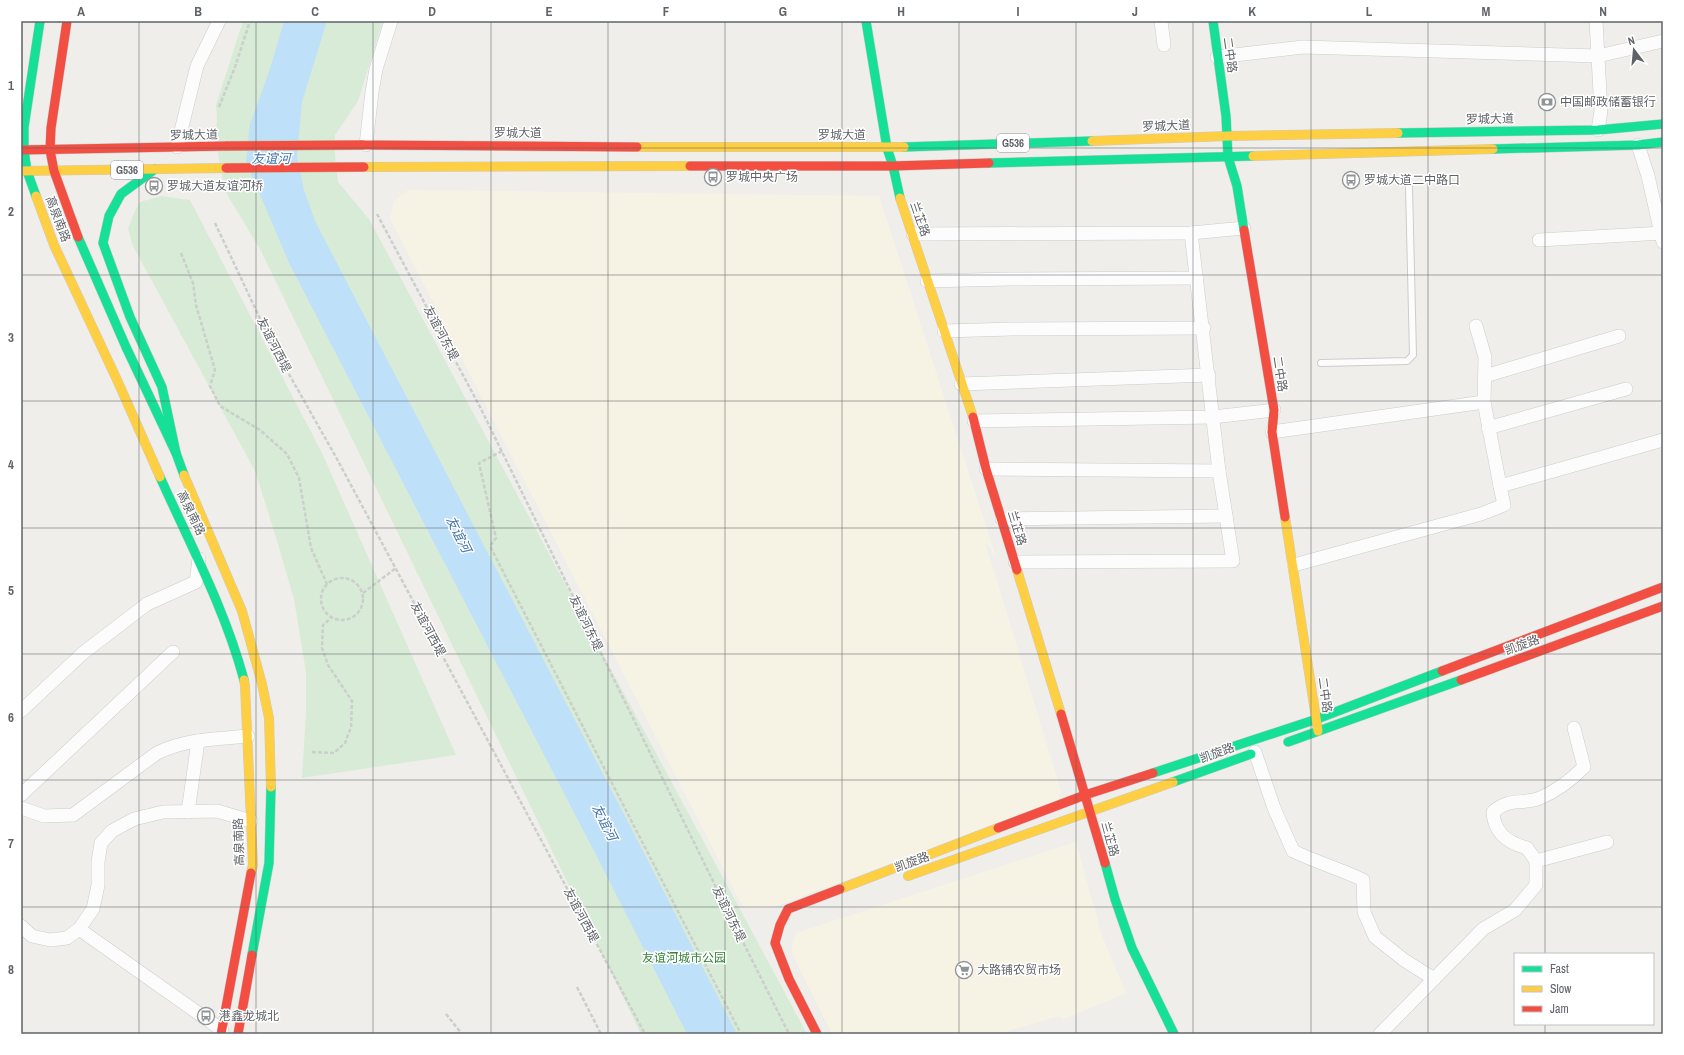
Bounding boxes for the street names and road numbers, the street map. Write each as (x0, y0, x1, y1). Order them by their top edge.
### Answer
street label: 二中路 (1220, 36, 1240, 74)
street label: 罗城大道 (1466, 111, 1514, 127)
street label: 罗城大道 (1142, 117, 1190, 135)
street label: 罗城大道 (494, 125, 542, 141)
street label: 罗城大道 (170, 127, 218, 143)
street label: 罗城大道 (818, 127, 866, 143)
road number: G536 (997, 134, 1029, 152)
road number: G536 (111, 161, 143, 179)
street label: 高泉南路 (42, 194, 74, 244)
street label: 兰芷路 (907, 199, 933, 239)
street label: 友谊河东堤 (420, 303, 462, 363)
street label: 友谊河西堤 (253, 315, 295, 375)
street label: 二中路 (1269, 355, 1291, 393)
street label: 高泉南路 (173, 488, 209, 538)
street label: 兰芷路 (1004, 508, 1030, 548)
street label: 友谊河东堤 (566, 593, 606, 653)
street label: 友谊河西堤 (407, 599, 449, 659)
street label: 凯旋路 (1502, 631, 1542, 659)
street label: 二中路 (1315, 676, 1335, 714)
street label: 凯旋路 (1197, 739, 1237, 767)
street label: 高泉南路 (230, 818, 248, 866)
street label: 兰芷路 (1098, 820, 1122, 858)
street label: 凯旋路 (892, 848, 932, 876)
street label: 友谊河东堤 (709, 884, 749, 944)
street label: 友谊河西堤 (560, 885, 602, 945)

